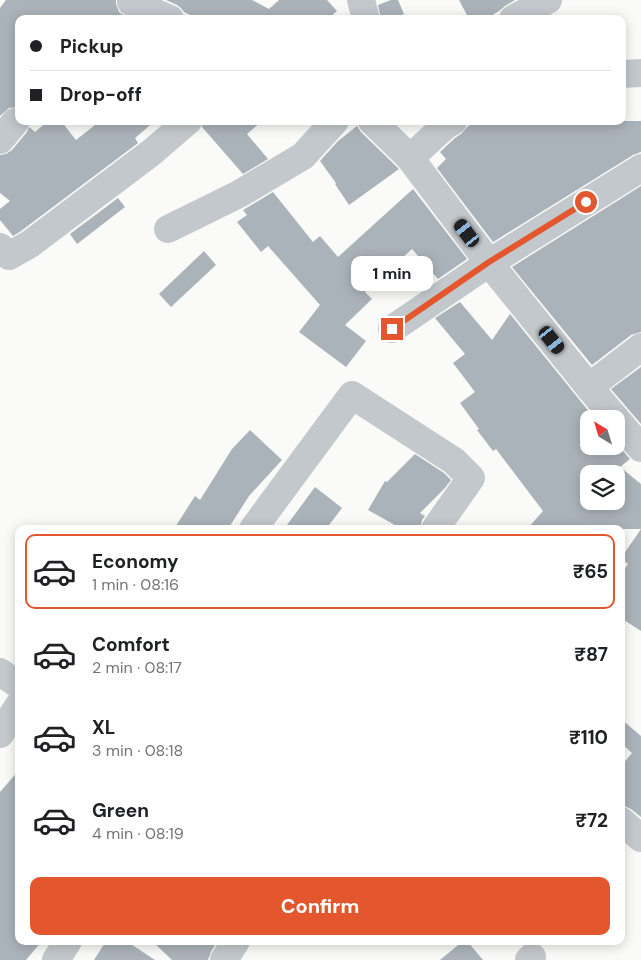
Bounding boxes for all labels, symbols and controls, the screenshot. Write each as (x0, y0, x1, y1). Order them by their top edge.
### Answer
text: Pickup (60, 34, 124, 59)
text: Drop-off (60, 82, 142, 107)
route start (575, 191, 597, 213)
car (451, 217, 482, 249)
callout: 1 min (351, 256, 433, 292)
text: 1 min (373, 263, 411, 284)
route end (381, 318, 403, 340)
car (536, 324, 567, 356)
north arrow (580, 410, 625, 455)
map controls (580, 410, 625, 510)
button: layers (580, 465, 625, 510)
icon: car (32, 549, 77, 594)
text: Economy (92, 549, 179, 574)
text: ₹65 (573, 559, 608, 584)
text: 1 min · 08:16 (92, 574, 179, 595)
icon: car (32, 632, 77, 677)
text: Comfort (92, 632, 170, 657)
text: ₹87 (574, 642, 608, 667)
text: 2 min · 08:17 (92, 657, 182, 678)
icon: car (32, 715, 77, 760)
text: XL (92, 715, 115, 740)
text: ₹110 (569, 725, 608, 750)
text: 3 min · 08:18 (92, 740, 183, 761)
icon: car (32, 798, 77, 843)
text: Green (92, 798, 149, 823)
text: ₹72 (575, 808, 608, 833)
text: 4 min · 08:19 (92, 823, 184, 844)
button: Confirm (30, 877, 610, 935)

